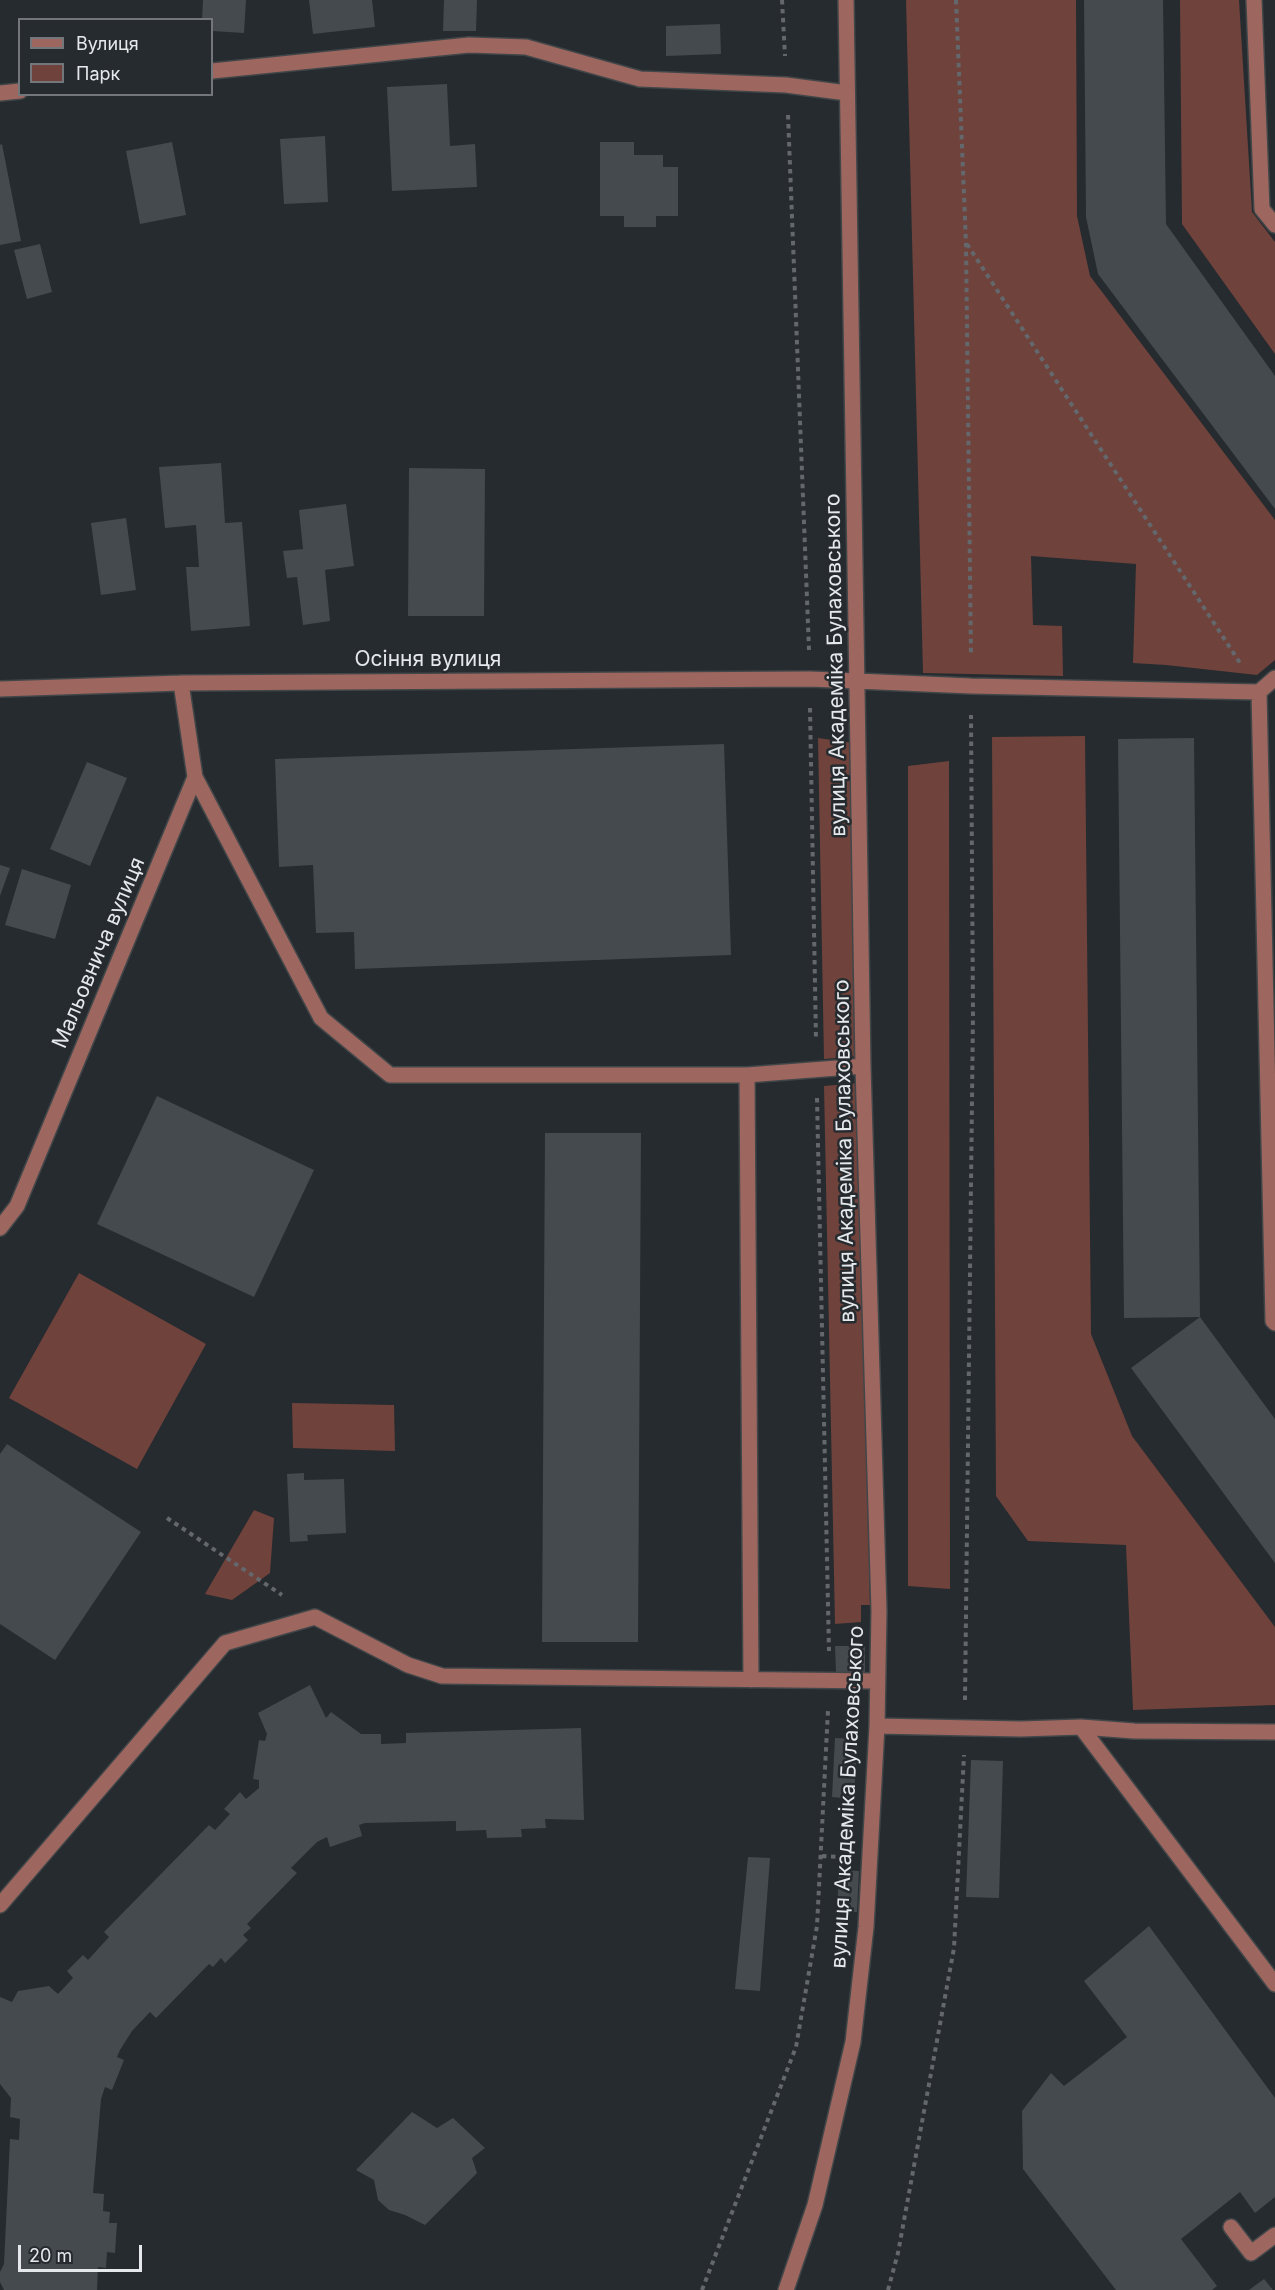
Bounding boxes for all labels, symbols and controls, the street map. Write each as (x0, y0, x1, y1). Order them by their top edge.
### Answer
legend (18, 18, 213, 96)
text: Вулиця (76, 33, 139, 54)
text: Парк (76, 63, 120, 84)
street label: вулиця Академіка Булаховського (820, 493, 852, 837)
street label: Осіння вулиця (355, 647, 501, 673)
street label: Мальовнича вулиця (47, 854, 151, 1052)
street label: вулиця Академіка Булаховського (829, 979, 861, 1323)
street label: вулиця Академіка Булаховського (826, 1625, 870, 1969)
scale bar (21, 2233, 146, 2271)
text: 20 m (29, 2245, 72, 2266)

